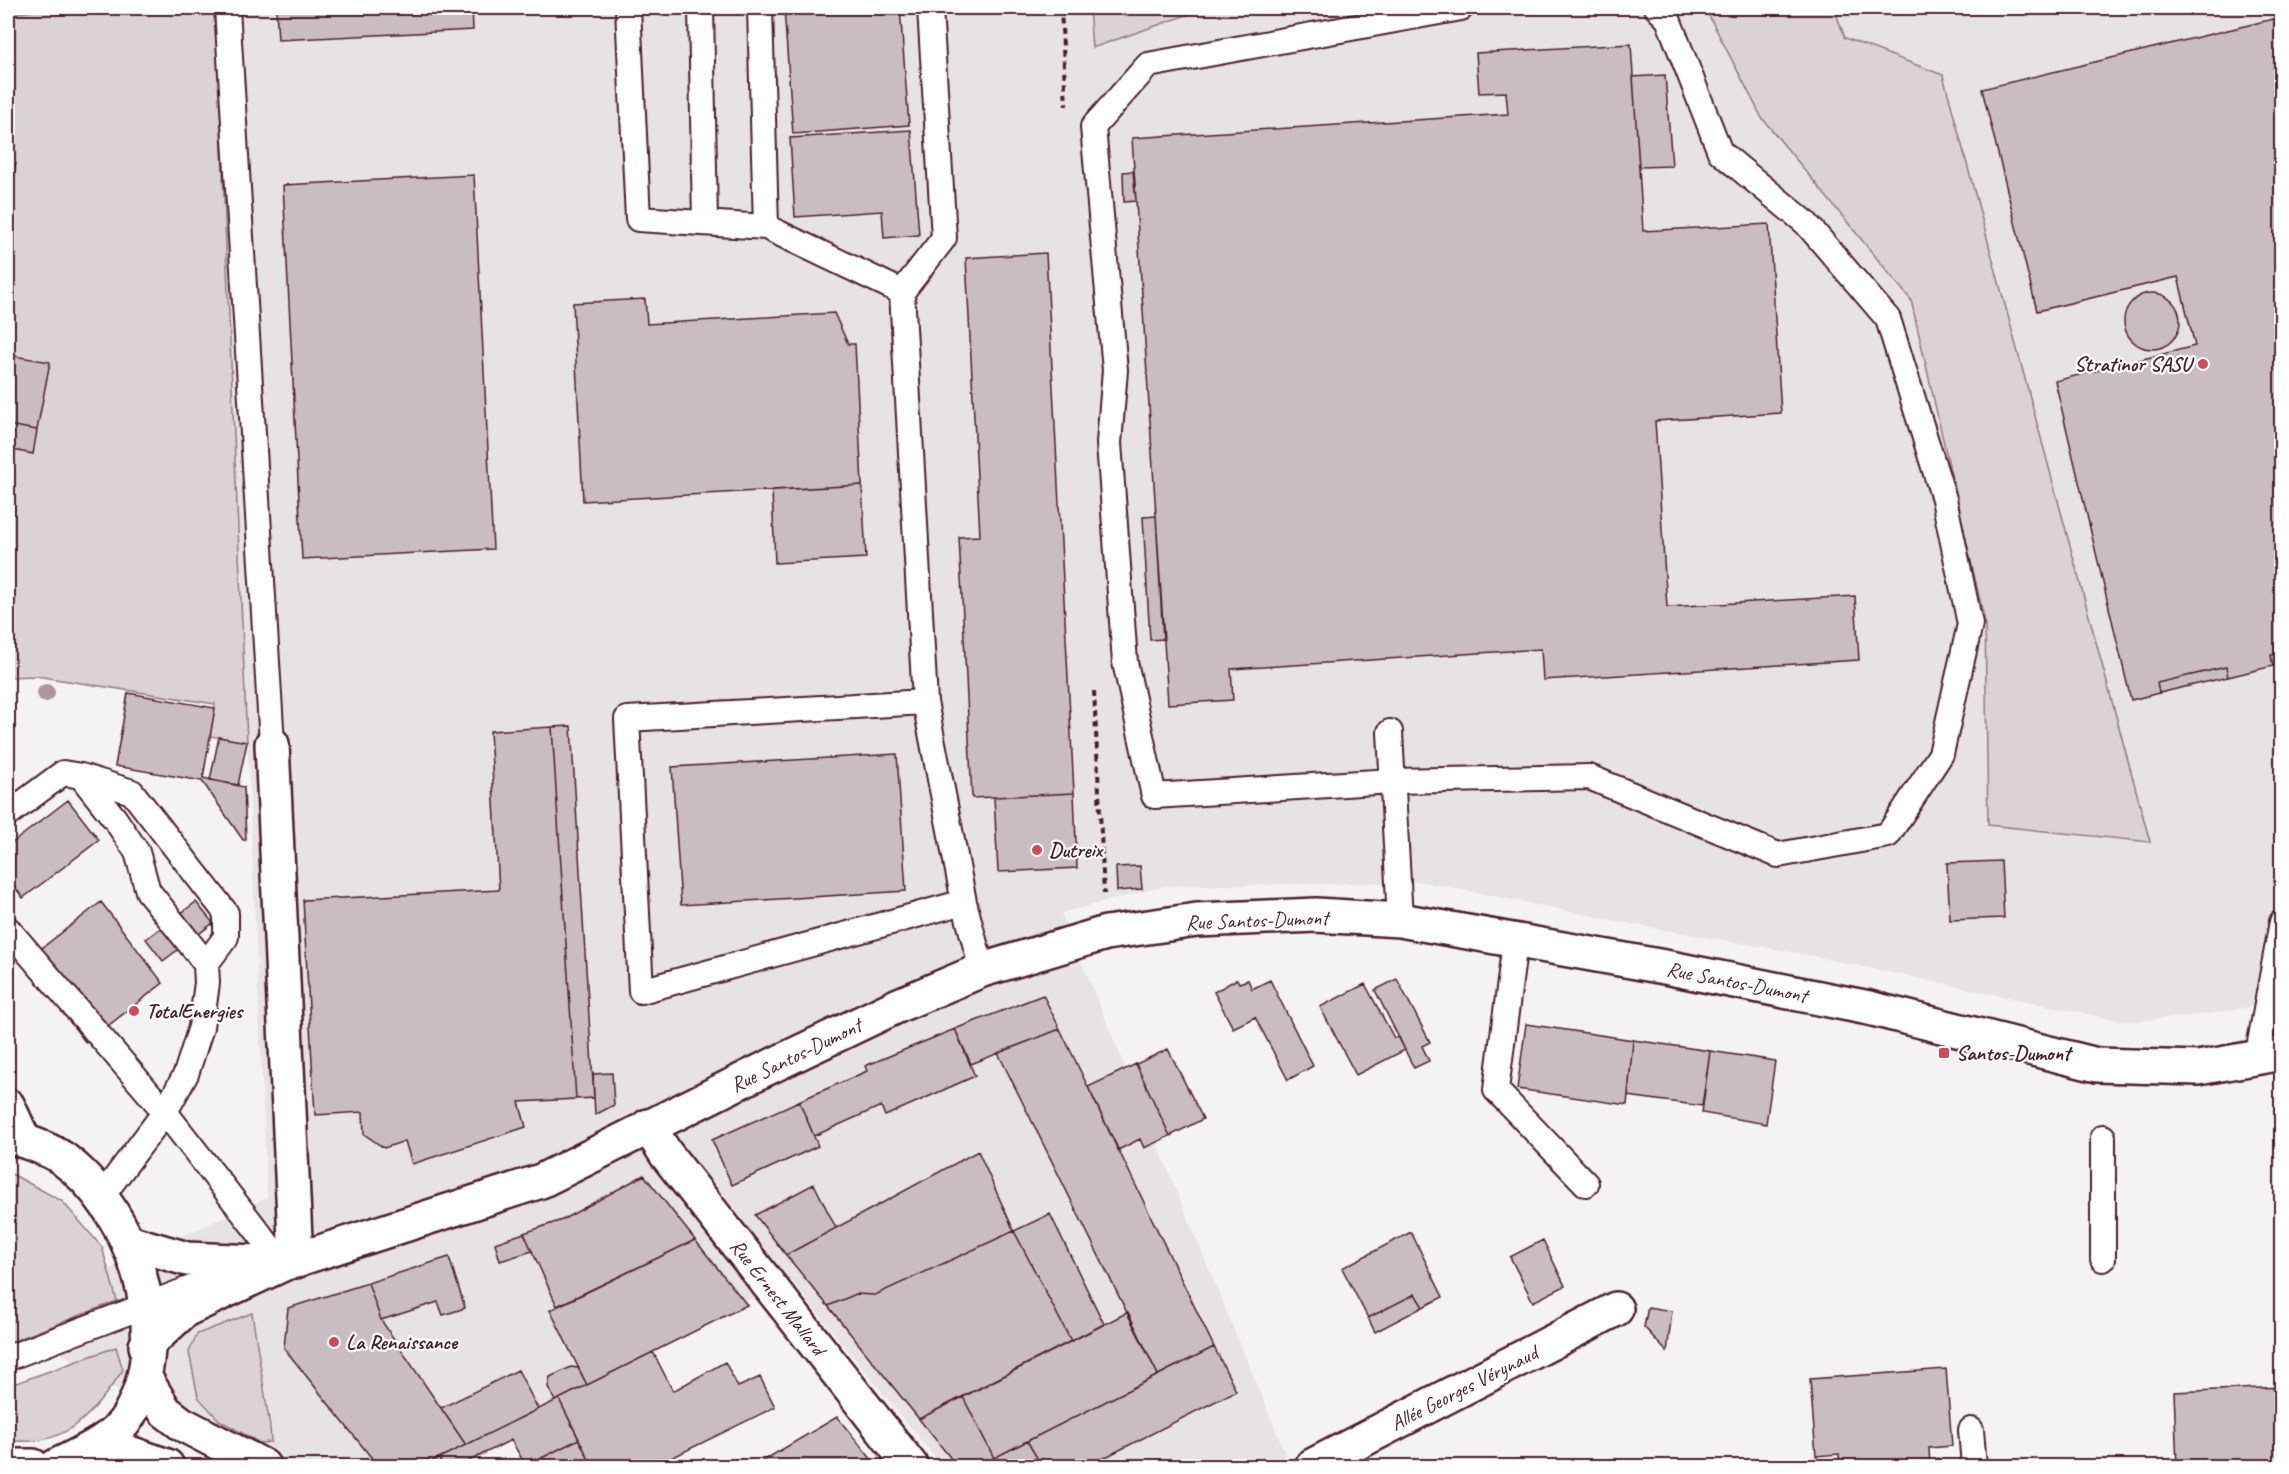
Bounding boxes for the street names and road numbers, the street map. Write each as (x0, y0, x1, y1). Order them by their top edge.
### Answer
street label: Rue Santos-Dumont (1185, 904, 1332, 935)
street label: Rue Santos-Dumont (1665, 956, 1812, 1009)
street label: Rue Santos-Dumont (726, 1011, 868, 1098)
street label: Rue Ernest Mallard (725, 1234, 834, 1363)
street label: Allée Georges Vérynaud (1386, 1338, 1545, 1436)

